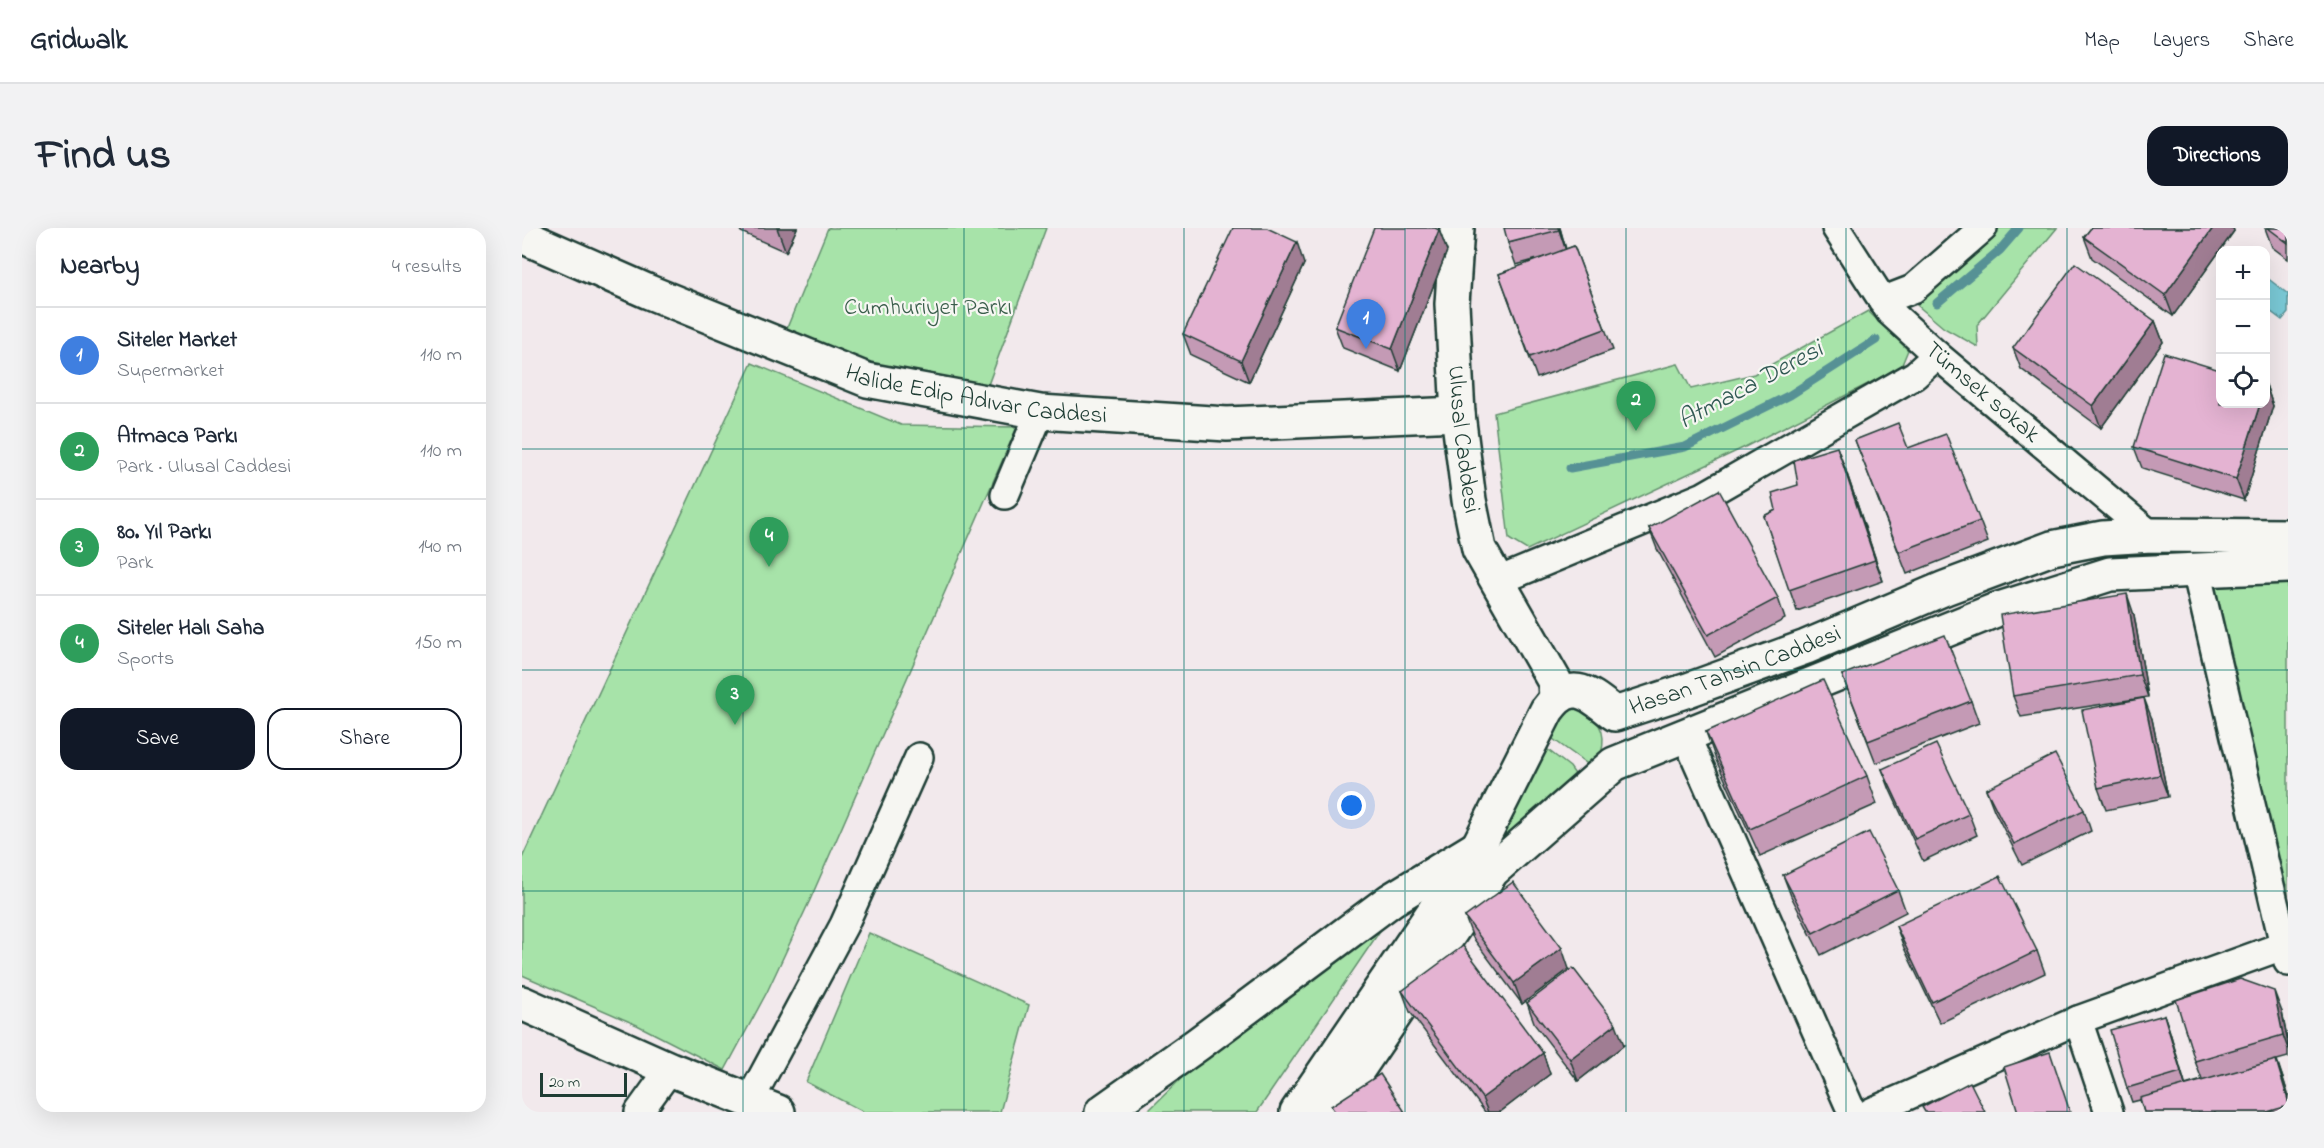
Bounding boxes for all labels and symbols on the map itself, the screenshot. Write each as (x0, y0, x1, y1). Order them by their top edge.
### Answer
park label: Cumhuriyet Parkı (844, 291, 1012, 327)
pin: 1 (1346, 300, 1386, 349)
water label: Atmaca Deresi (1672, 331, 1832, 440)
street label: Tümsek sokak (1916, 334, 2048, 452)
street label: Halide Edip Adıvar Caddesi (839, 355, 1108, 434)
street label: Ulusal Caddesi (1438, 365, 1489, 516)
pin: 2 (1616, 382, 1656, 431)
pin: 4 (750, 518, 788, 567)
street label: Hasan Tahsin Caddesi (1625, 617, 1847, 726)
pin: 3 (716, 676, 754, 725)
your location (1337, 791, 1366, 820)
scale bar (540, 1070, 627, 1098)

